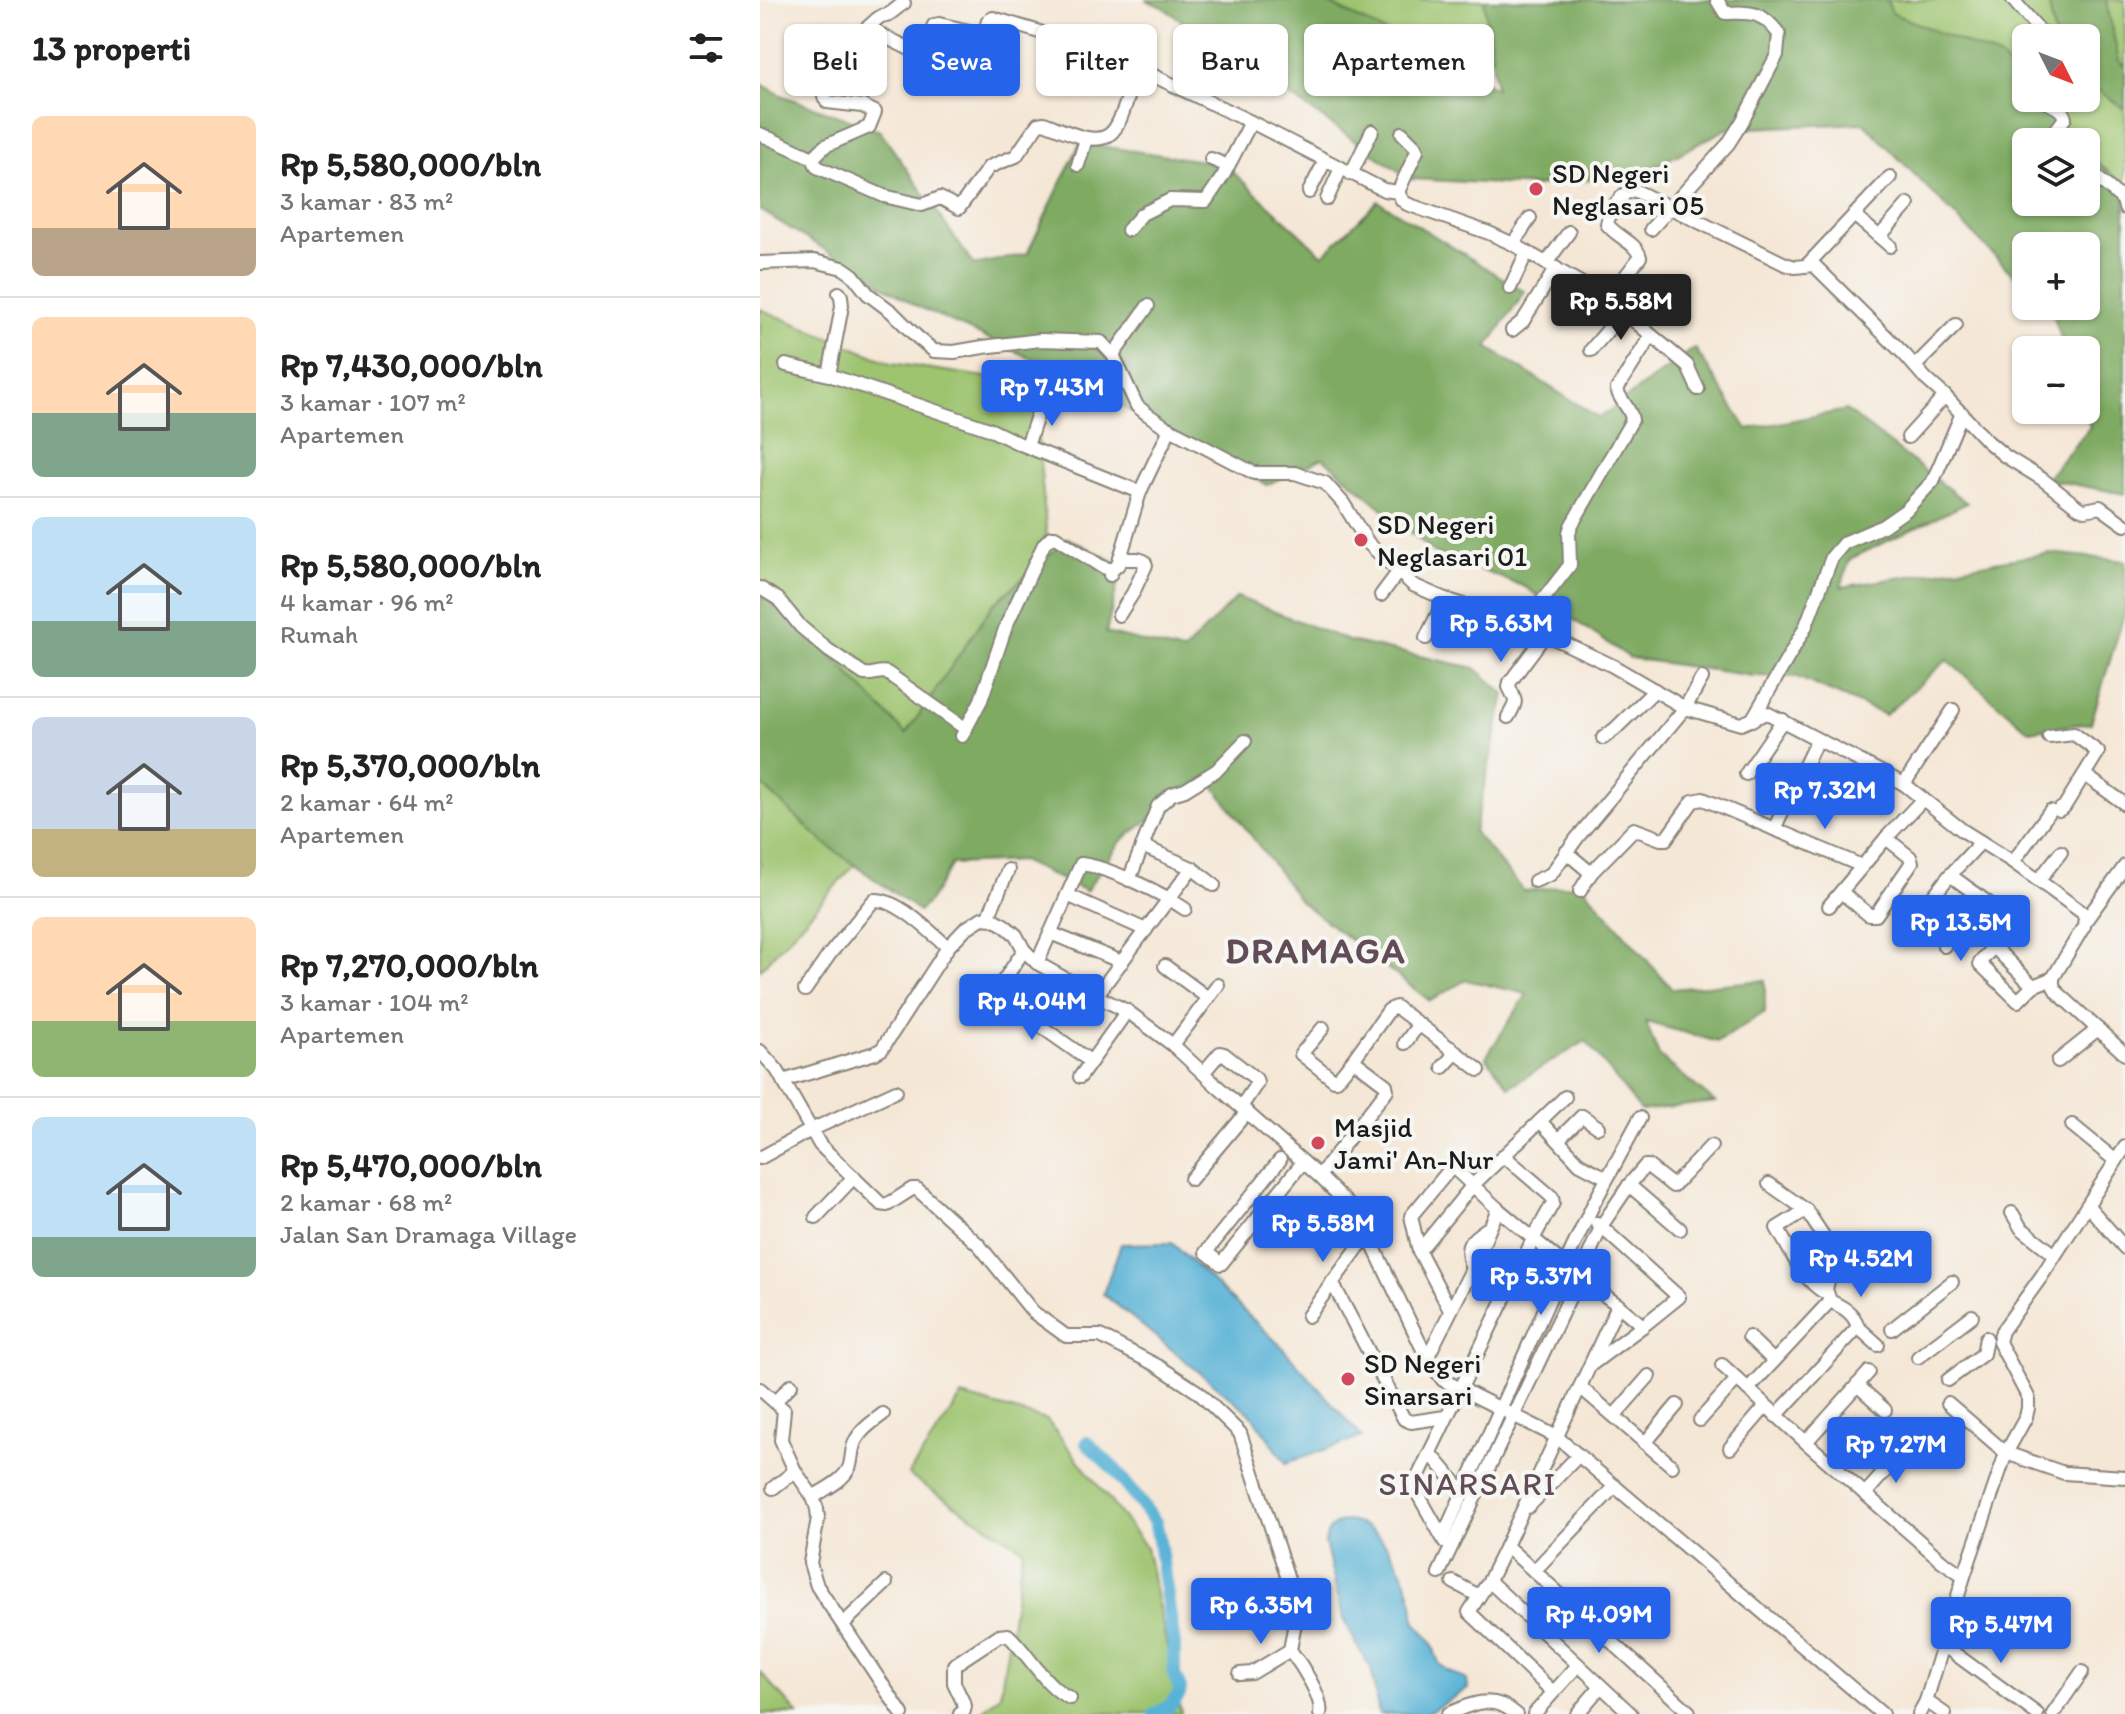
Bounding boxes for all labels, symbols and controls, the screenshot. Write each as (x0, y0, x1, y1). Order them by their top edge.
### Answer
chip: Beli (784, 24, 887, 96)
chip: Sewa (903, 24, 1020, 96)
chip: Filter (1036, 24, 1157, 96)
chip: Baru (1173, 24, 1288, 96)
chip: Apartemen (1304, 24, 1494, 96)
north arrow (2012, 24, 2100, 112)
map controls (2012, 24, 2100, 424)
icon: filters (684, 26, 728, 70)
text: 13 properti (32, 28, 191, 69)
button: layers (2012, 128, 2100, 216)
text: Rp 5,580,000/bln (280, 144, 541, 185)
icon: home (96, 148, 192, 244)
place label: SD Negeri Neglasari 05 (1552, 156, 1704, 222)
marker: SD Negeri Neglasari 05 (1527, 180, 1545, 198)
text: 3 kamar · 83 m² (280, 185, 453, 217)
text: Apartemen (280, 217, 404, 249)
button: + (2012, 232, 2100, 320)
pin: Rp 5.58M (1538, 274, 1704, 342)
text: Rp 5.58M (1569, 284, 1673, 316)
button: − (2012, 336, 2100, 424)
text: Rp 7,430,000/bln (280, 345, 543, 386)
icon: home (96, 349, 192, 445)
pin: Rp 7.43M (969, 360, 1135, 428)
text: Rp 7.43M (1000, 370, 1104, 402)
text: 3 kamar · 107 m² (280, 386, 466, 418)
text: Apartemen (280, 418, 404, 450)
place label: SD Negeri Neglasari 01 (1377, 507, 1527, 573)
marker: SD Negeri Neglasari 01 (1352, 531, 1370, 549)
text: Rp 5,580,000/bln (280, 545, 541, 586)
icon: home (96, 549, 192, 645)
text: 4 kamar · 96 m² (280, 586, 454, 618)
pin: Rp 5.63M (1418, 596, 1584, 664)
text: Rp 5.63M (1449, 606, 1553, 638)
text: Rumah (280, 618, 358, 650)
text: Rp 5,370,000/bln (280, 745, 540, 786)
icon: home (96, 749, 192, 845)
pin: Rp 7.32M (1742, 763, 1908, 831)
text: Rp 7.32M (1774, 773, 1876, 805)
text: 2 kamar · 64 m² (280, 786, 454, 818)
text: Apartemen (280, 818, 404, 850)
pin: Rp 13.5M (1878, 895, 2044, 963)
text: Rp 13.5M (1910, 905, 2012, 937)
district label: DRAMAGA (1225, 929, 1407, 972)
text: Rp 7,270,000/bln (280, 945, 539, 986)
icon: home (96, 949, 192, 1045)
pin: Rp 4.04M (949, 974, 1115, 1042)
text: Rp 4.04M (977, 984, 1087, 1016)
text: 3 kamar · 104 m² (280, 986, 469, 1018)
text: Apartemen (280, 1018, 404, 1050)
place label: Masjid Jami' An-Nur (1334, 1110, 1494, 1176)
marker: Masjid Jami' An-Nur (1309, 1134, 1327, 1152)
text: Rp 5,470,000/bln (280, 1145, 542, 1186)
icon: home (96, 1149, 192, 1245)
text: 2 kamar · 68 m² (280, 1186, 452, 1218)
pin: Rp 5.58M (1240, 1196, 1406, 1264)
text: Rp 5.58M (1271, 1206, 1375, 1238)
text: Jalan San Dramaga Village (280, 1218, 577, 1250)
pin: Rp 4.52M (1778, 1231, 1944, 1299)
text: Rp 4.52M (1808, 1241, 1914, 1273)
pin: Rp 5.37M (1458, 1249, 1624, 1317)
text: Rp 5.37M (1490, 1259, 1592, 1291)
place label: SD Negeri Sinarsari (1364, 1346, 1481, 1412)
marker: SD Negeri Sinarsari (1339, 1370, 1357, 1388)
pin: Rp 7.27M (1813, 1417, 1979, 1485)
text: Rp 7.27M (1845, 1427, 1947, 1459)
district label: SINARSARI (1378, 1465, 1558, 1503)
pin: Rp 6.35M (1178, 1578, 1344, 1646)
pin: Rp 4.09M (1516, 1587, 1682, 1655)
text: Rp 6.35M (1209, 1588, 1313, 1620)
text: Rp 4.09M (1545, 1597, 1653, 1629)
pin: Rp 5.47M (1918, 1597, 2084, 1665)
text: Rp 5.47M (1949, 1607, 2053, 1639)

